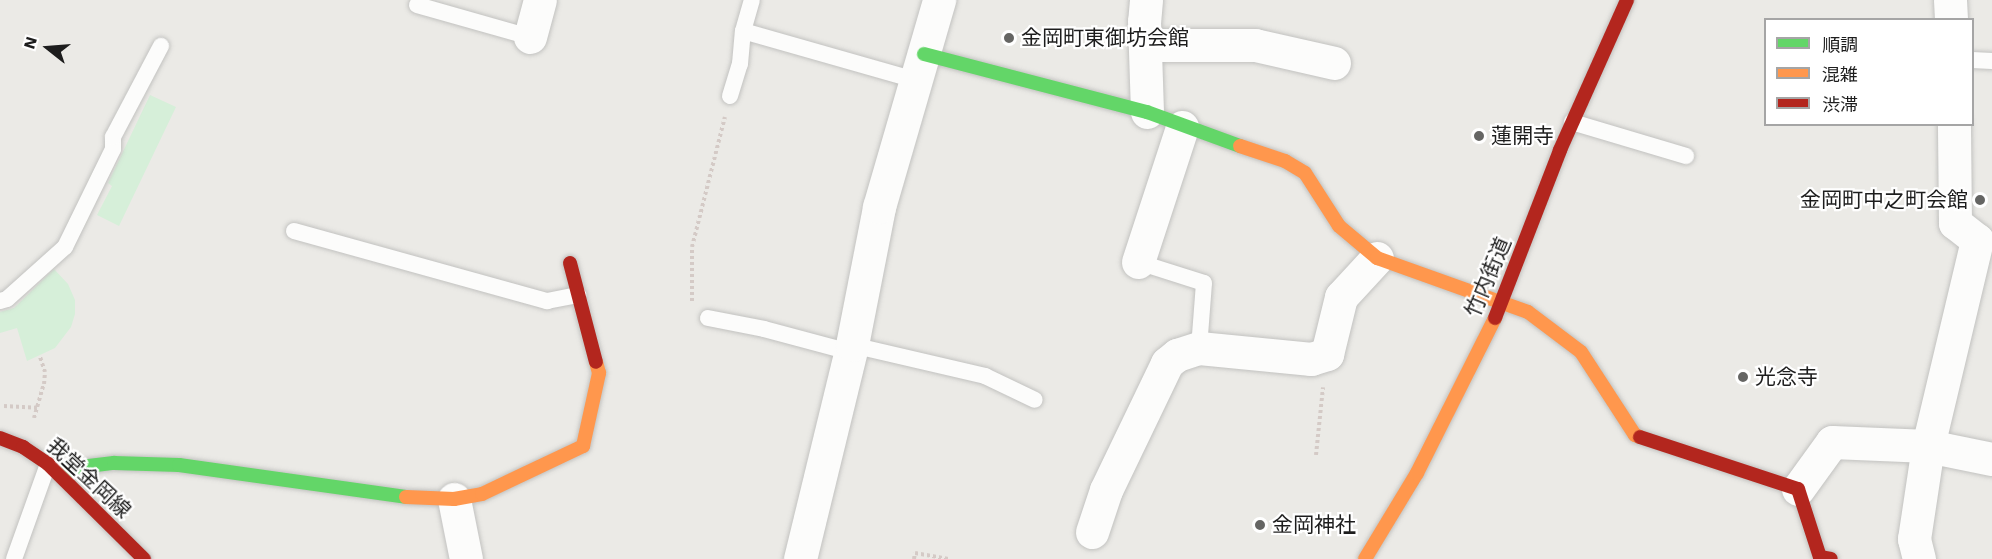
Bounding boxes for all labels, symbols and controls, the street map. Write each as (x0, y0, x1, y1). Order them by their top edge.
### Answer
north arrow (18, 18, 78, 78)
legend (1764, 18, 1974, 126)
place label: 金岡町東御坊会館 (1021, 25, 1189, 51)
marker: 金岡町東御坊会館 (1002, 31, 1016, 45)
text: N (19, 34, 41, 51)
text: 順調 (1822, 34, 1858, 55)
text: 混雑 (1822, 64, 1858, 85)
text: 渋滞 (1822, 94, 1858, 115)
place label: 蓮開寺 (1491, 123, 1554, 149)
marker: 蓮開寺 (1472, 129, 1486, 143)
place label: 金岡町中之町会館 (1800, 187, 1968, 213)
marker: 金岡町中之町会館 (1973, 193, 1987, 207)
street label: 竹内街道 (1460, 233, 1516, 321)
place label: 光念寺 (1755, 364, 1818, 390)
marker: 光念寺 (1736, 370, 1750, 384)
street label: 我堂金岡線 (42, 433, 136, 523)
place label: 金岡神社 (1272, 512, 1356, 538)
marker: 金岡神社 (1253, 518, 1267, 532)

